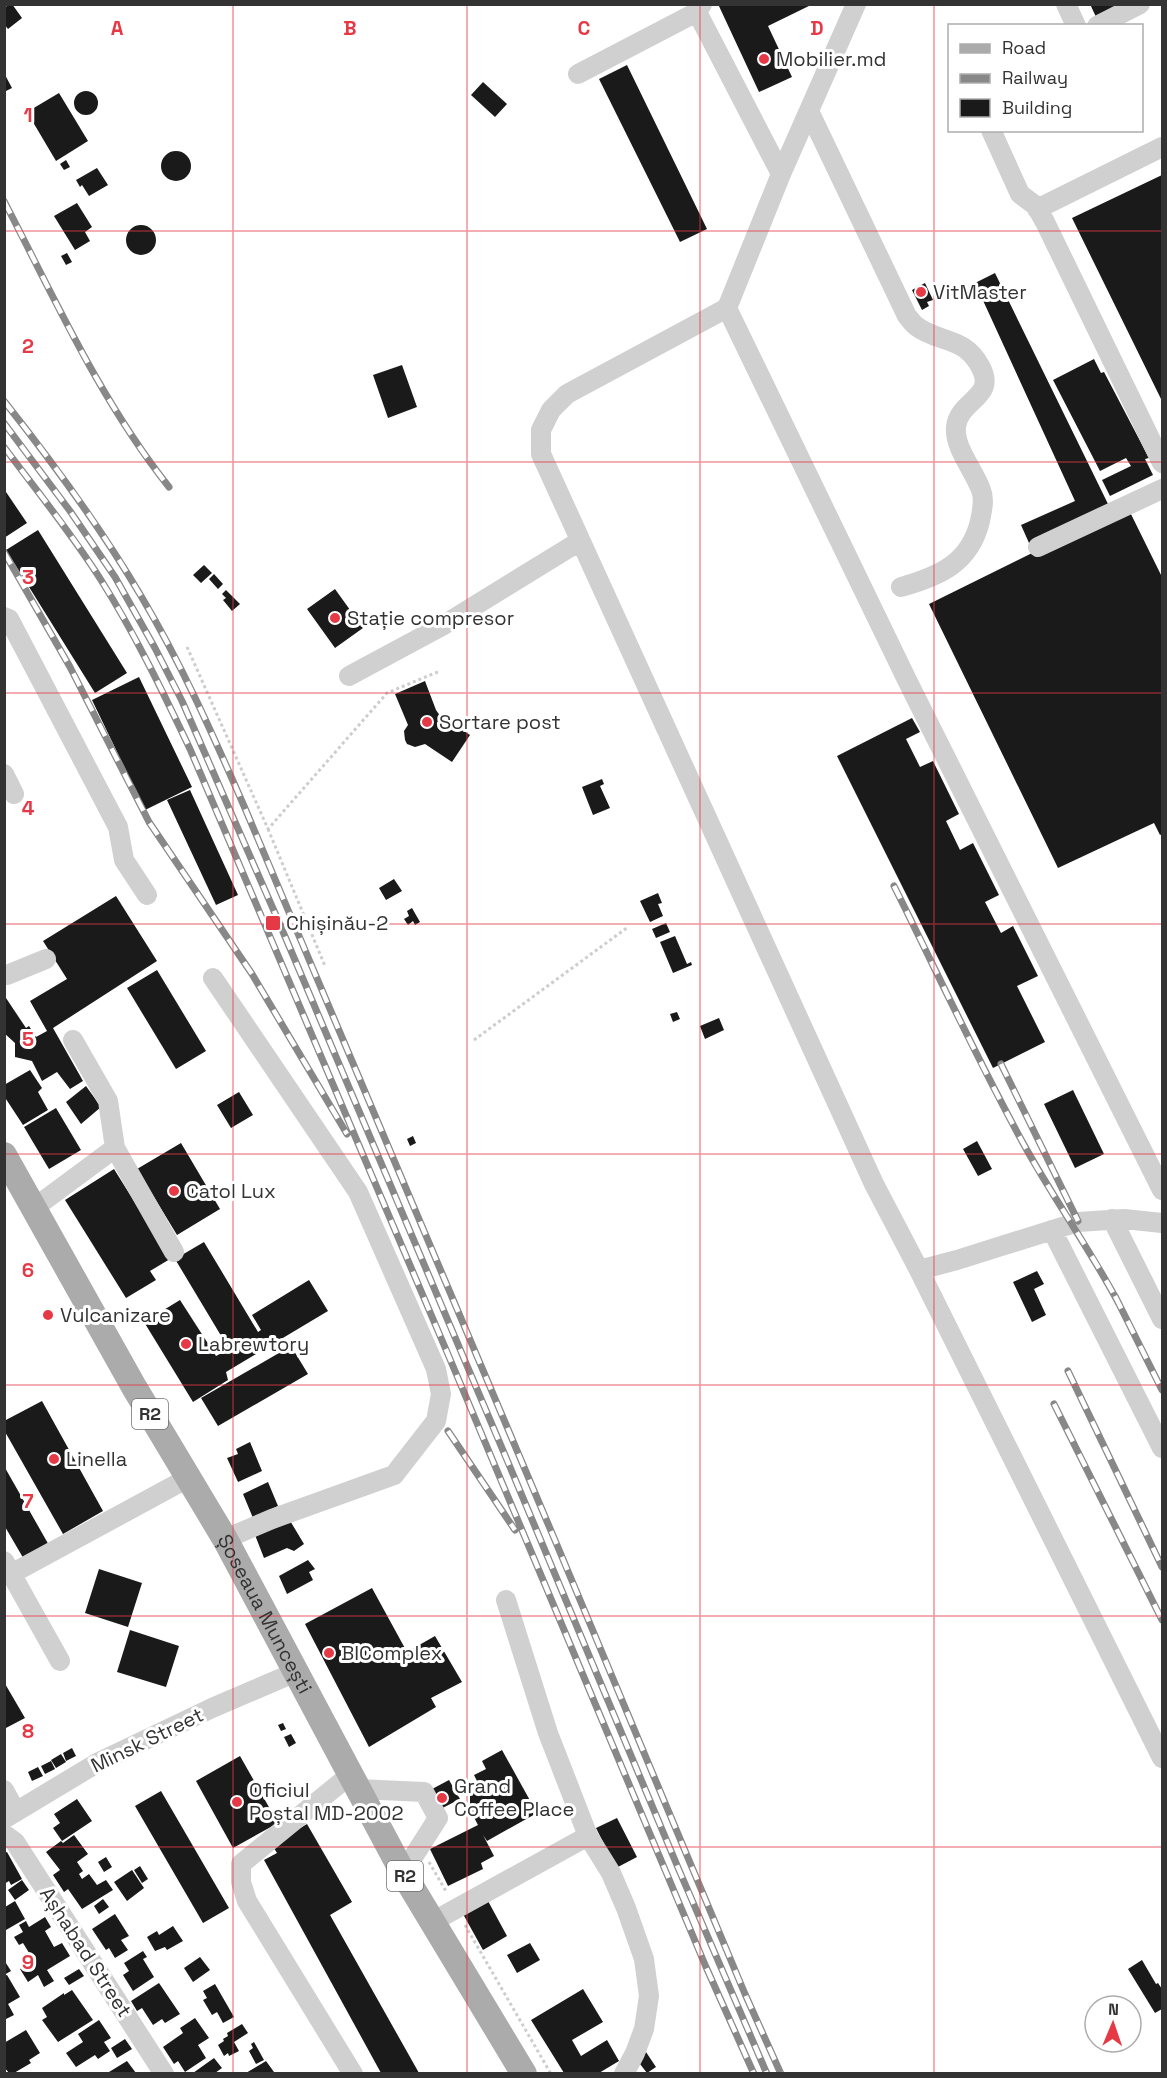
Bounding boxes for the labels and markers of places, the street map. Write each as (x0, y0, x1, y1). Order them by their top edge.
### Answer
place label: Mobilier.md (776, 46, 887, 72)
marker: Mobilier.md (757, 52, 771, 66)
place label: VitMaster (933, 279, 1027, 305)
marker: VitMaster (914, 285, 928, 299)
place label: Stație compresor (347, 605, 514, 631)
marker: Stație compresor (328, 611, 342, 625)
place label: Sortare post (439, 709, 561, 735)
marker: Sortare post (420, 715, 434, 729)
place label: Chișinău-2 (286, 910, 388, 936)
marker: Chișinău-2 (264, 914, 282, 932)
place label: Catol Lux (186, 1178, 276, 1204)
marker: Catol Lux (167, 1184, 181, 1198)
place label: Vulcanizare (60, 1302, 171, 1328)
marker: Vulcanizare (41, 1308, 55, 1322)
place label: Labrewtory (198, 1331, 309, 1357)
marker: Labrewtory (179, 1337, 193, 1351)
place label: Linella (66, 1446, 127, 1472)
marker: Linella (47, 1452, 61, 1466)
place label: BIComplex (341, 1640, 442, 1666)
marker: BIComplex (322, 1646, 336, 1660)
place label: Grand Coffee Place (454, 1773, 574, 1822)
place label: Oficiul Poștal MD-2002 (249, 1777, 403, 1826)
marker: Grand Coffee Place (435, 1791, 449, 1805)
marker: Oficiul Poștal MD-2002 (230, 1795, 244, 1809)

